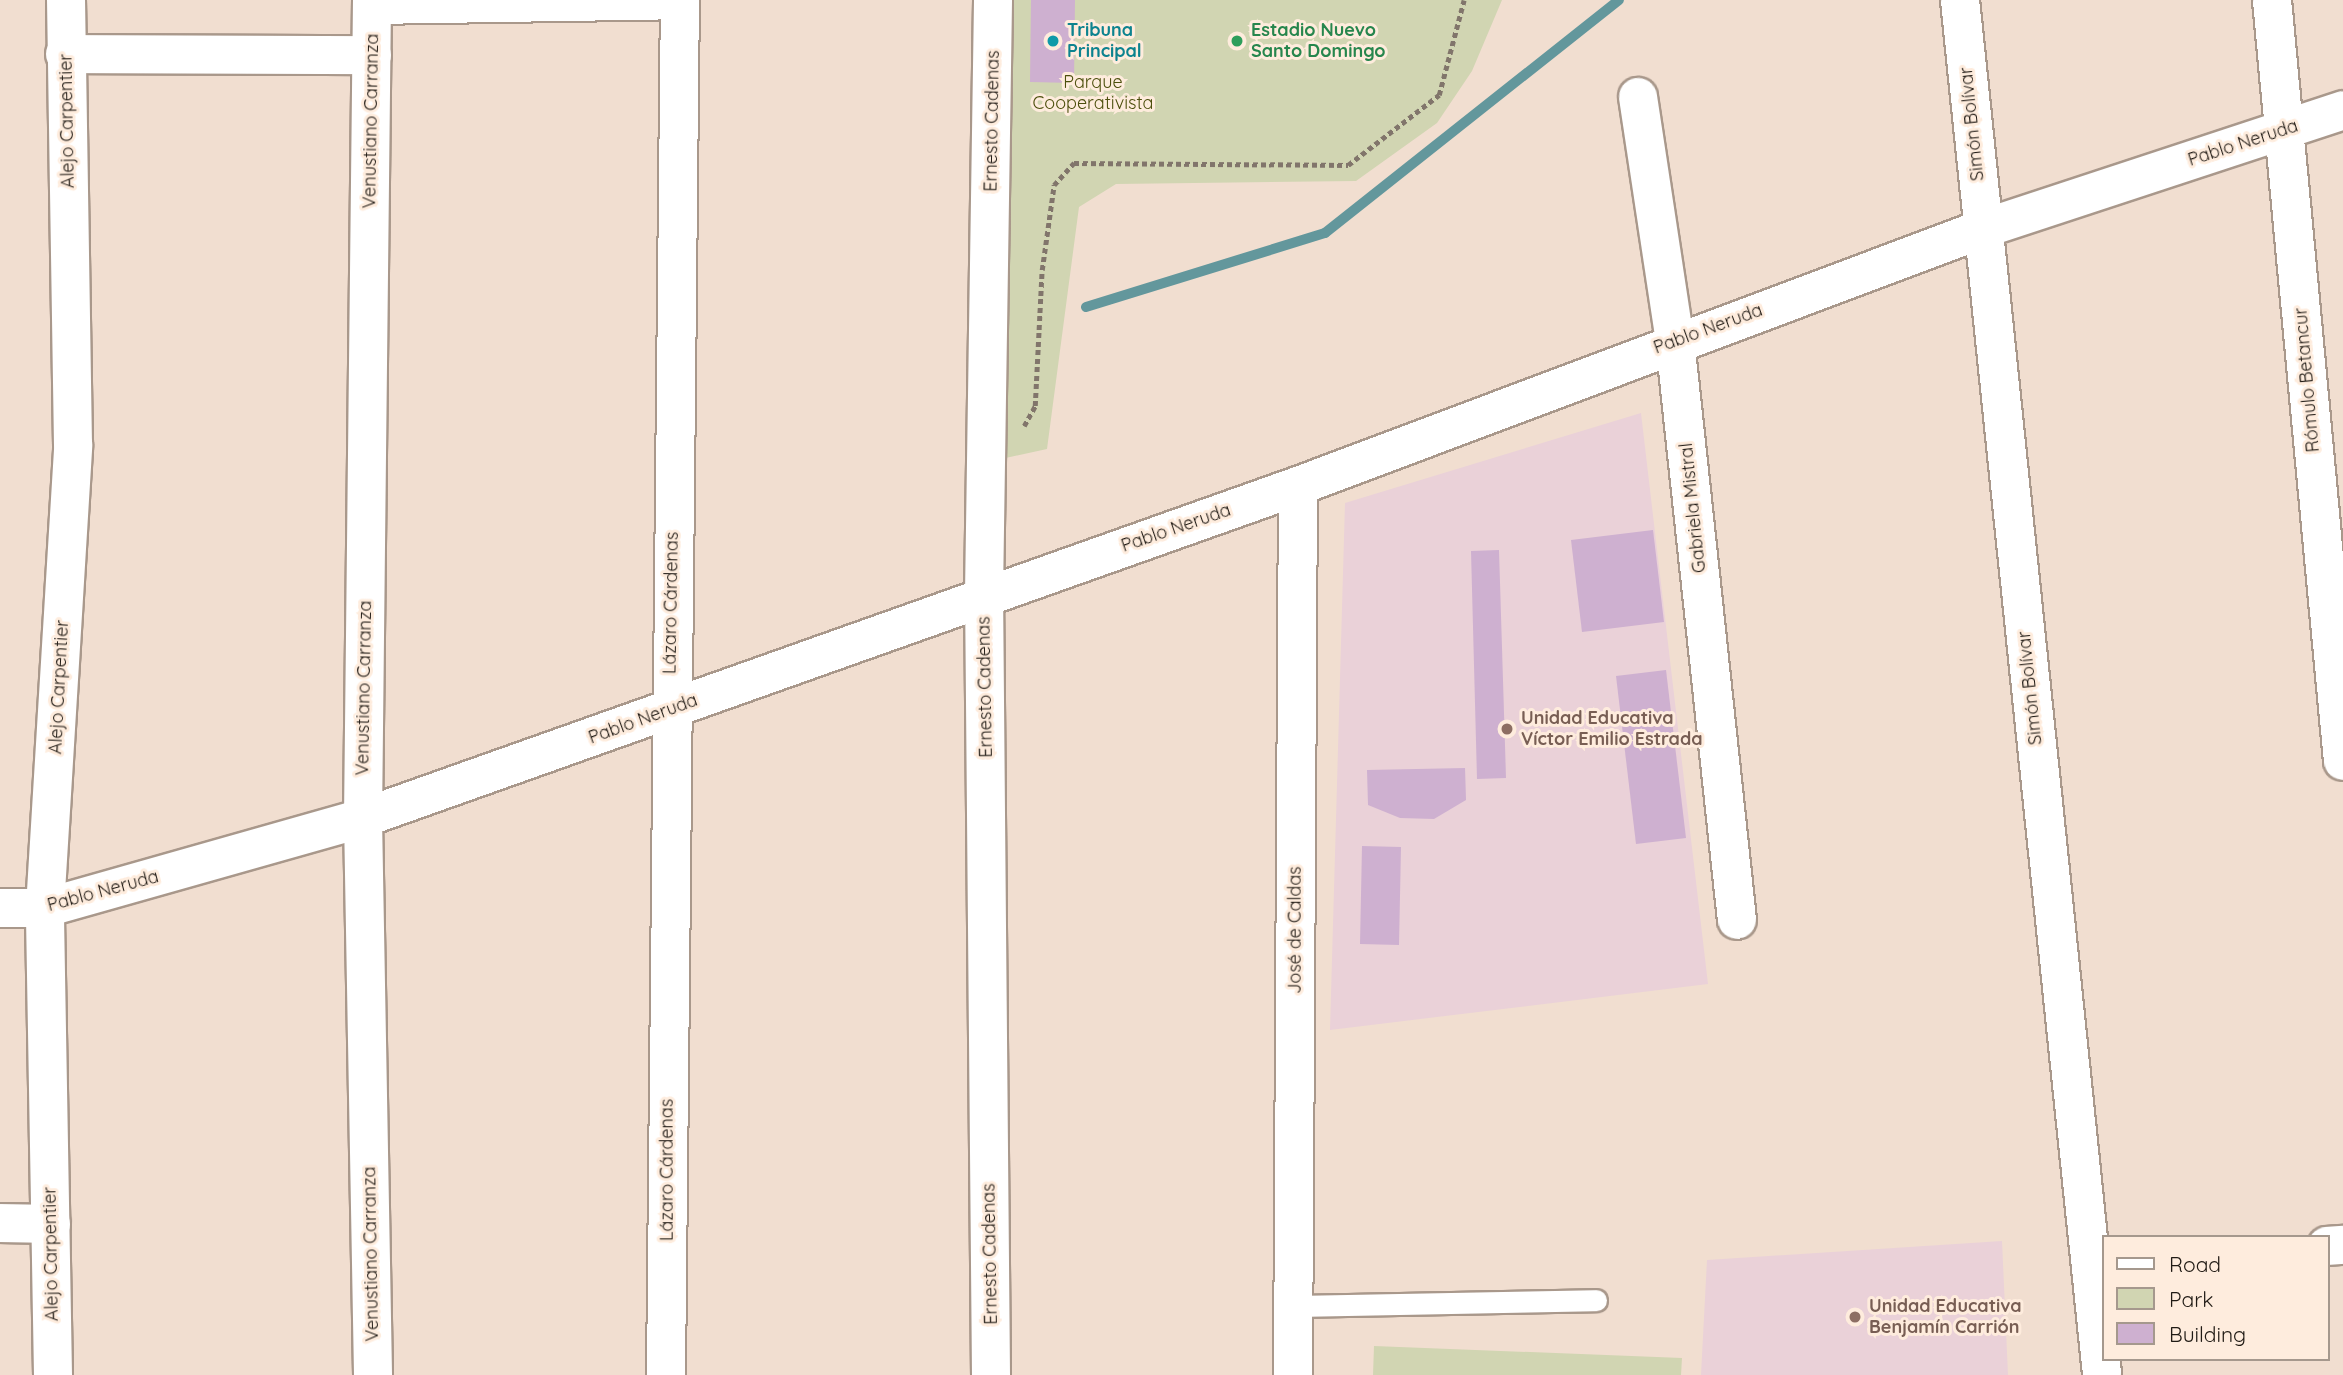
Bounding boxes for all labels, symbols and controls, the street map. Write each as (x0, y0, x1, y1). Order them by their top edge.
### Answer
place label: Tribuna Principal (1067, 20, 1142, 62)
place label: Estadio Nuevo Santo Domingo (1251, 20, 1385, 62)
street label: Venustiano Carranza (359, 33, 383, 209)
marker: Tribuna Principal (1045, 33, 1061, 49)
marker: Estadio Nuevo Santo Domingo (1229, 33, 1245, 49)
street label: Ernesto Cadenas (980, 50, 1004, 192)
street label: Alejo Carpentier (55, 54, 79, 188)
street label: Simón Bolívar (1955, 66, 1989, 182)
park label: Parque Cooperativista (1033, 72, 1153, 114)
street label: Pablo Neruda (2185, 115, 2301, 171)
street label: Pablo Neruda (1651, 299, 1765, 359)
street label: Rómulo Betancur (2290, 307, 2324, 453)
street label: Gabriela Mistral (1675, 442, 1711, 574)
street label: Pablo Neruda (1118, 499, 1234, 557)
street label: Lázaro Cárdenas (659, 532, 683, 674)
street label: Venustiano Carranza (352, 600, 376, 776)
street label: Ernesto Cadenas (973, 616, 997, 758)
street label: Alejo Carpentier (45, 619, 73, 755)
street label: Simón Bolívar (2013, 630, 2047, 746)
street label: Pablo Neruda (586, 689, 700, 749)
place label: Unidad Educativa Víctor Emilio Estrada (1521, 708, 1703, 750)
marker: Unidad Educativa Víctor Emilio Estrada (1499, 721, 1515, 737)
street label: Pablo Neruda (45, 866, 161, 916)
street label: José de Caldas (1284, 866, 1306, 994)
street label: Lázaro Cárdenas (656, 1099, 678, 1241)
street label: Venustiano Carranza (359, 1166, 383, 1342)
street label: Ernesto Cadenas (978, 1183, 1002, 1325)
street label: Alejo Carpentier (39, 1187, 63, 1321)
legend (2102, 1235, 2329, 1361)
text: Road (2169, 1251, 2221, 1277)
text: Park (2169, 1286, 2213, 1312)
place label: Unidad Educativa Benjamín Carrión (1869, 1296, 2022, 1338)
marker: Unidad Educativa Benjamín Carrión (1847, 1309, 1863, 1325)
text: Building (2169, 1321, 2246, 1347)

